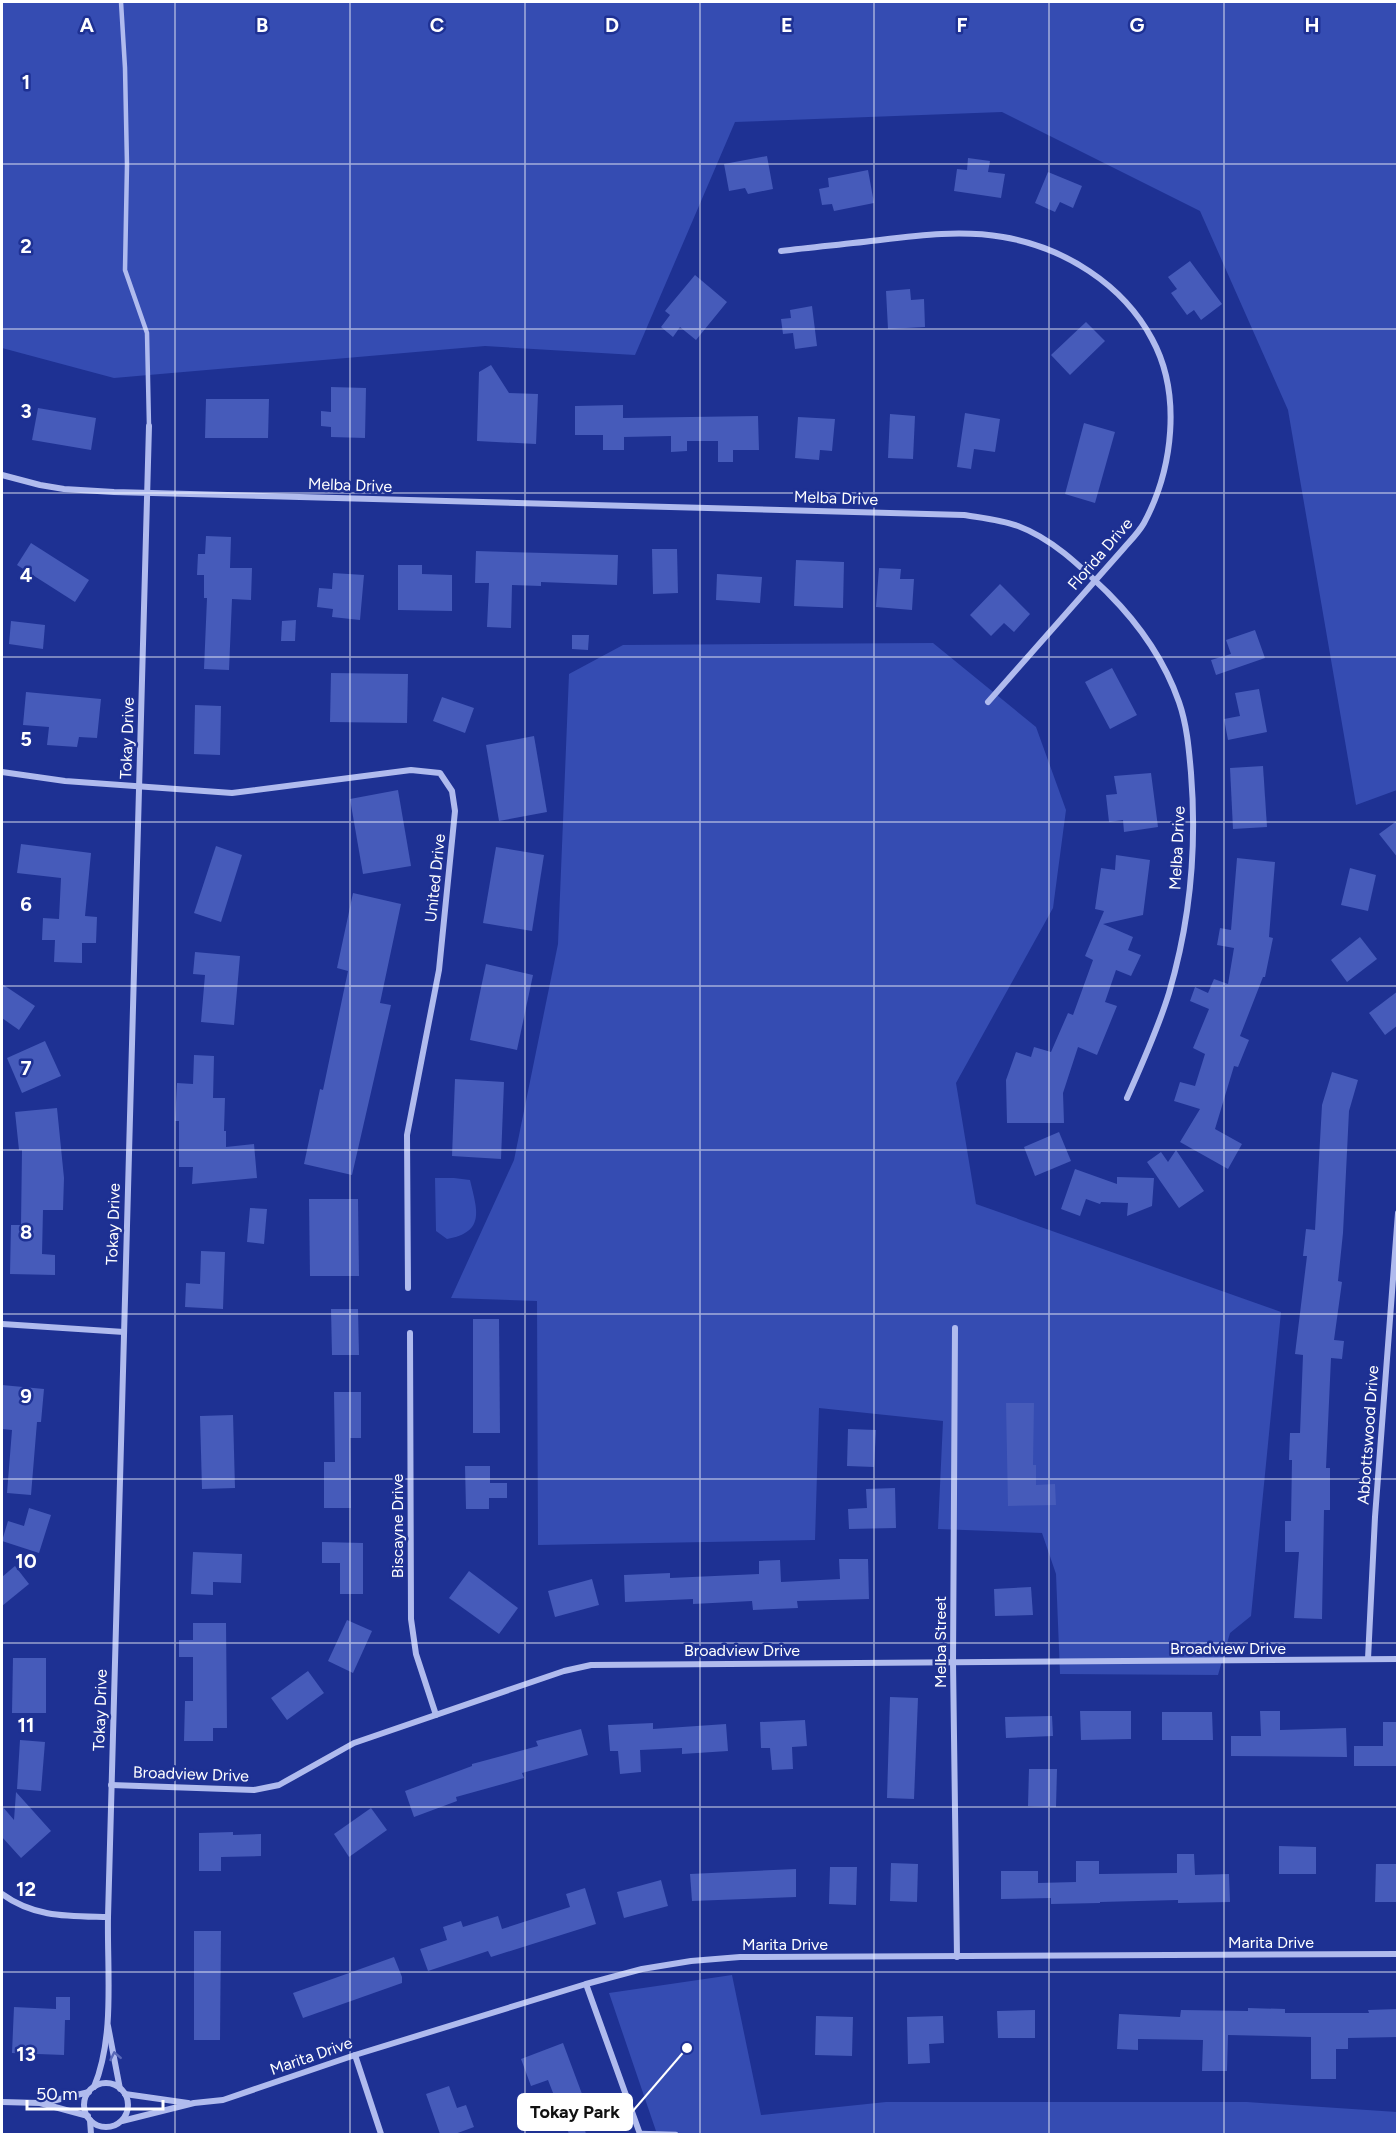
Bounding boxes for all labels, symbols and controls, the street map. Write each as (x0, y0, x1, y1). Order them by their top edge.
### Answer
text: A (80, 13, 95, 37)
text: B (256, 13, 268, 37)
text: C (430, 13, 444, 37)
text: D (605, 13, 619, 37)
text: E (781, 13, 793, 37)
text: F (956, 13, 968, 37)
text: G (1130, 13, 1145, 37)
text: H (1305, 13, 1320, 37)
text: 1 (22, 70, 30, 94)
text: 2 (20, 234, 32, 258)
text: 3 (20, 399, 32, 423)
street label: Melba Drive (308, 474, 393, 496)
street label: Melba Drive (794, 487, 879, 509)
street label: Florida Drive (1064, 514, 1137, 594)
text: 4 (20, 563, 33, 587)
street label: Tokay Drive (116, 696, 138, 779)
text: 5 (20, 727, 32, 751)
street label: Melba Drive (1165, 805, 1189, 891)
street label: United Drive (421, 832, 449, 923)
text: 6 (20, 892, 32, 916)
text: 7 (20, 1056, 32, 1080)
street label: Tokay Drive (102, 1182, 124, 1265)
text: 8 (20, 1220, 32, 1244)
street label: Abbottswood Drive (1354, 1364, 1382, 1505)
text: 9 (20, 1384, 32, 1408)
street label: Biscayne Drive (388, 1473, 407, 1578)
text: 10 (15, 1549, 37, 1573)
street label: Melba Street (931, 1596, 950, 1688)
street label: Broadview Drive (1170, 1639, 1286, 1658)
street label: Broadview Drive (684, 1641, 800, 1660)
street label: Tokay Drive (89, 1668, 111, 1751)
text: 11 (18, 1713, 34, 1737)
street label: Broadview Drive (133, 1762, 250, 1786)
text: 12 (16, 1877, 36, 1901)
street label: Marita Drive (1228, 1933, 1314, 1952)
street label: Marita Drive (742, 1935, 828, 1954)
street label: Marita Drive (267, 2033, 355, 2079)
text: 13 (16, 2042, 36, 2066)
one-way arrow (109, 2051, 122, 2061)
scale bar (27, 2073, 164, 2111)
text: 50 m (36, 2083, 78, 2105)
callout: Tokay Park (518, 2094, 632, 2130)
text: Tokay Park (530, 2101, 620, 2123)

